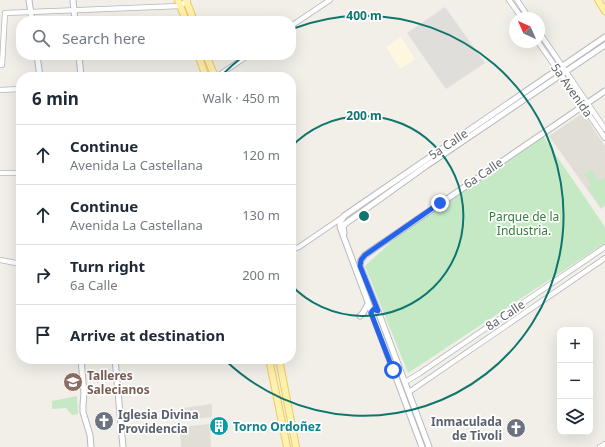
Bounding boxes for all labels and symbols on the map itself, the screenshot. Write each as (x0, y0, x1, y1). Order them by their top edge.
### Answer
text: 400 m (346, 7, 382, 24)
north arrow (509, 12, 545, 48)
street label: 5a Avenida (547, 60, 597, 120)
text: 200 m (346, 107, 382, 124)
street label: 5a Calle (425, 125, 471, 163)
street label: 6a Calle (460, 154, 506, 192)
route end (431, 194, 449, 212)
park label: Parque de la Industria. (489, 208, 559, 239)
centre of rings (357, 209, 371, 223)
street label: 8a Calle (482, 296, 528, 334)
route start (384, 361, 402, 379)
place label: Talleres Salecianos (87, 367, 150, 398)
school or university icon: Talleres Salecianos (62, 371, 84, 393)
place label: Iglesia Divina Providencia (118, 406, 199, 437)
church icon: Iglesia Divina Providencia (93, 410, 115, 432)
place label: Inmaculada de Tivoli (431, 413, 502, 444)
building icon: Torno Ordoñez (208, 415, 230, 437)
church icon: Inmaculada de Tivoli (505, 417, 527, 439)
place label: Torno Ordoñez (233, 418, 321, 435)

